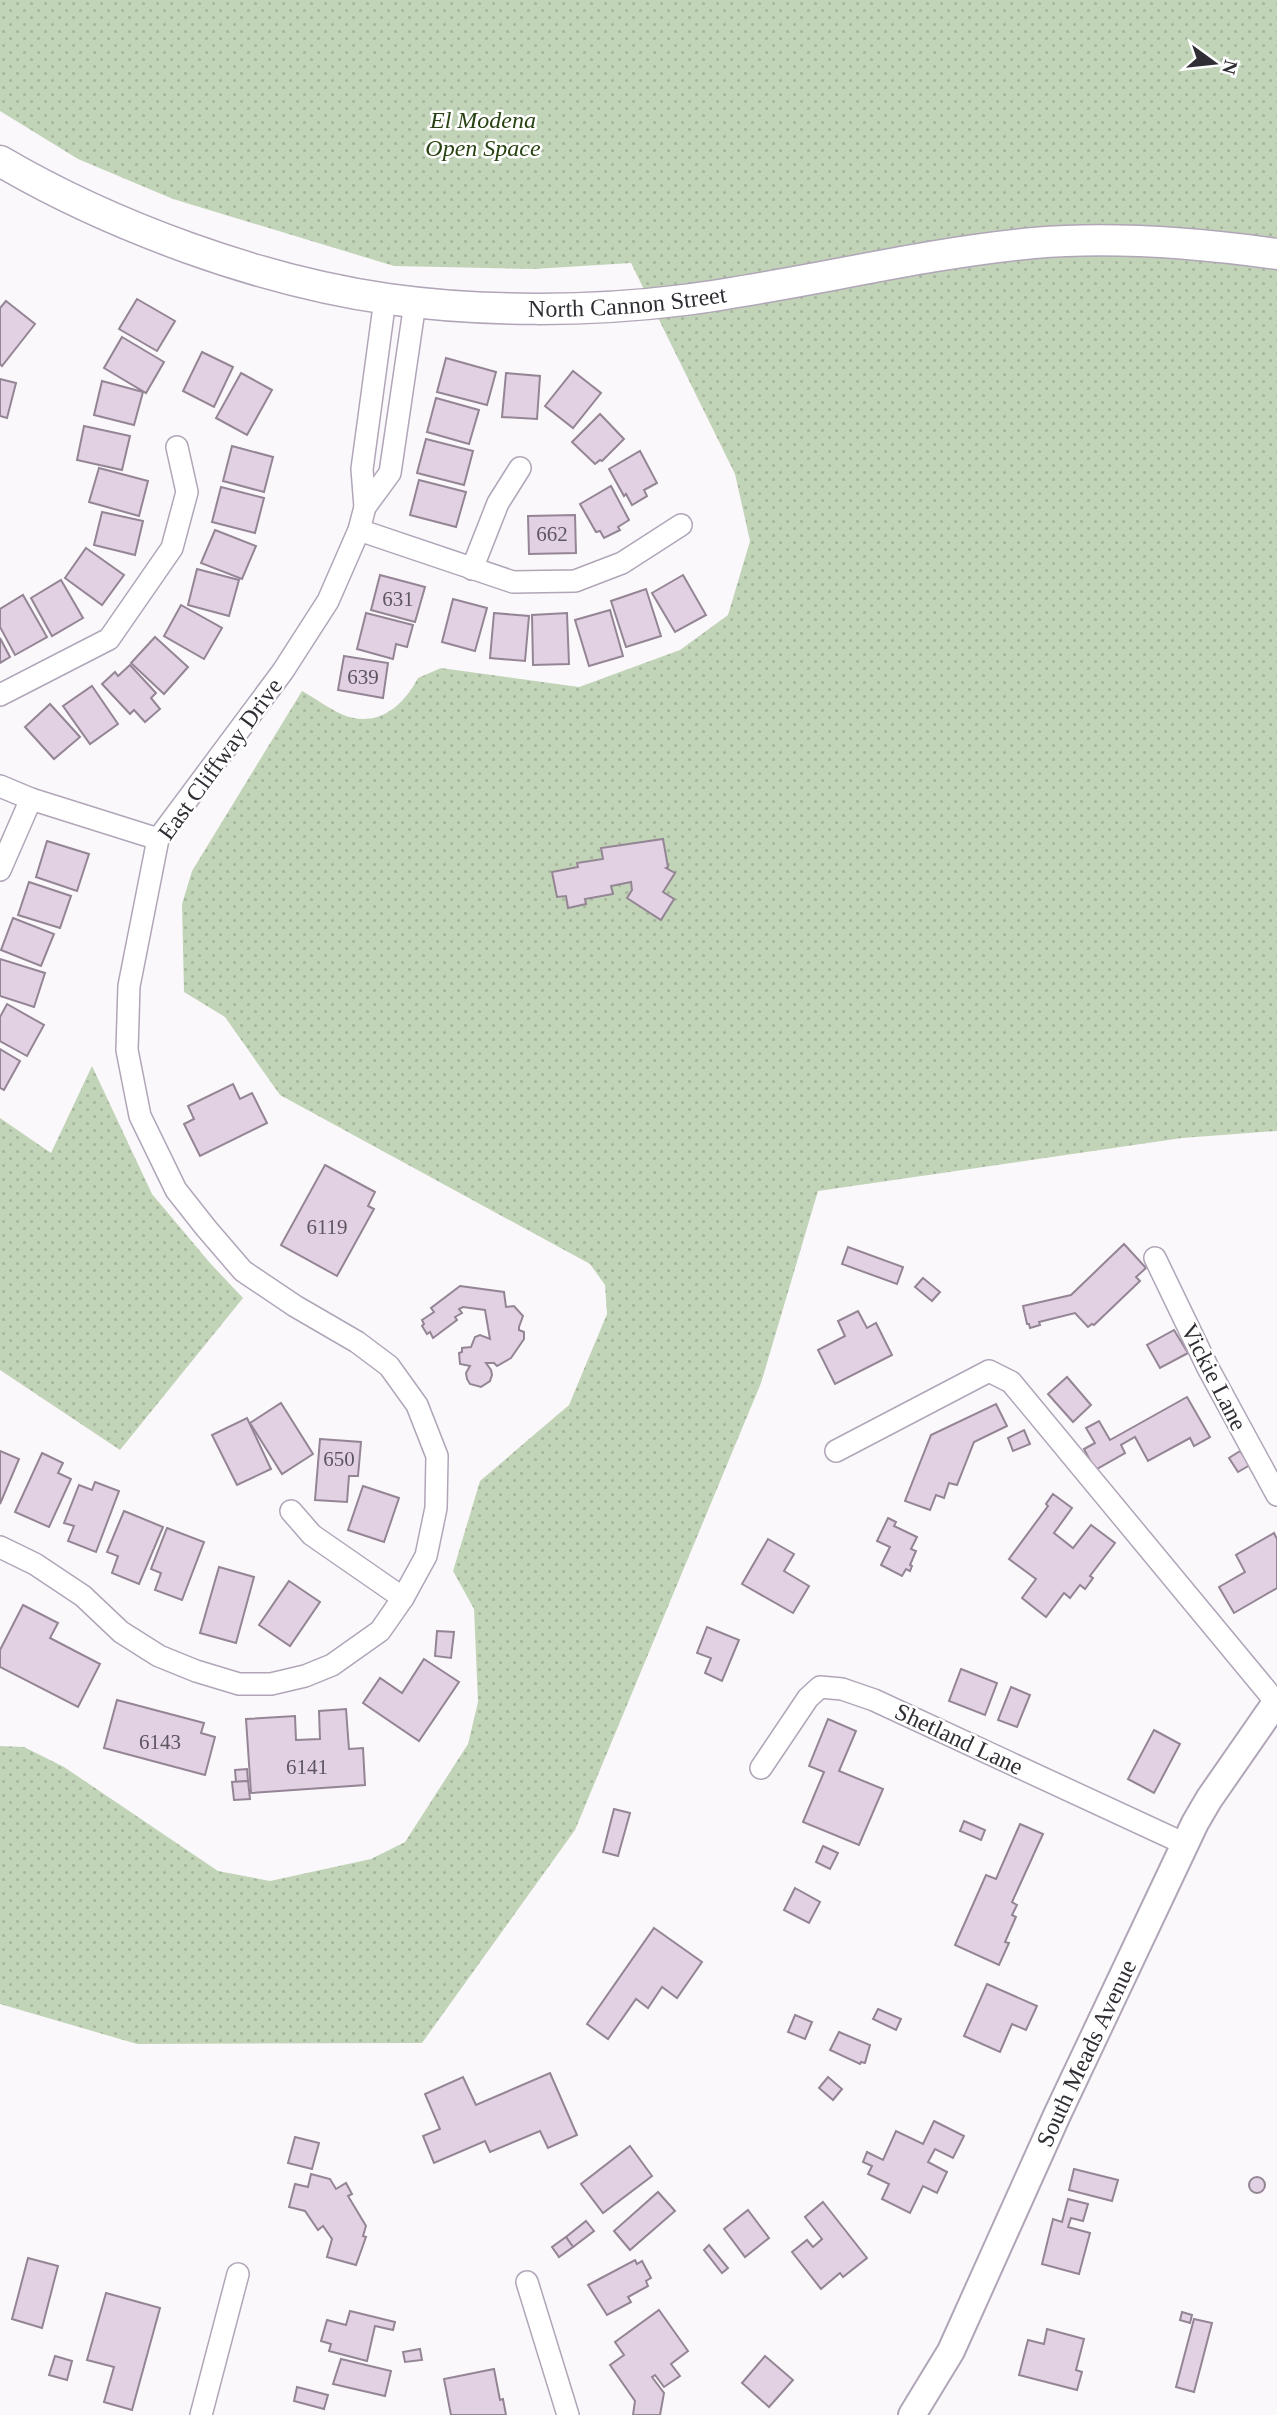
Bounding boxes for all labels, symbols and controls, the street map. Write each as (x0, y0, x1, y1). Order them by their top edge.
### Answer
north arrow (1179, 28, 1249, 98)
text: N (1218, 58, 1242, 77)
park label: El Modena Open Space (425, 107, 541, 161)
street label: North Cannon Street (528, 281, 728, 322)
house number: 662 (536, 522, 568, 546)
house number: 631 (382, 587, 414, 611)
house number: 639 (347, 665, 379, 689)
street label: East Cliffway Drive (153, 673, 287, 845)
house number: 6119 (306, 1215, 348, 1239)
street label: Vickie Lane (1176, 1319, 1252, 1435)
house number: 650 (323, 1447, 355, 1471)
street label: Shetland Lane (891, 1698, 1027, 1780)
house number: 6143 (139, 1730, 181, 1754)
house number: 6141 (286, 1755, 328, 1779)
street label: South Meads Avenue (1031, 1956, 1141, 2151)

